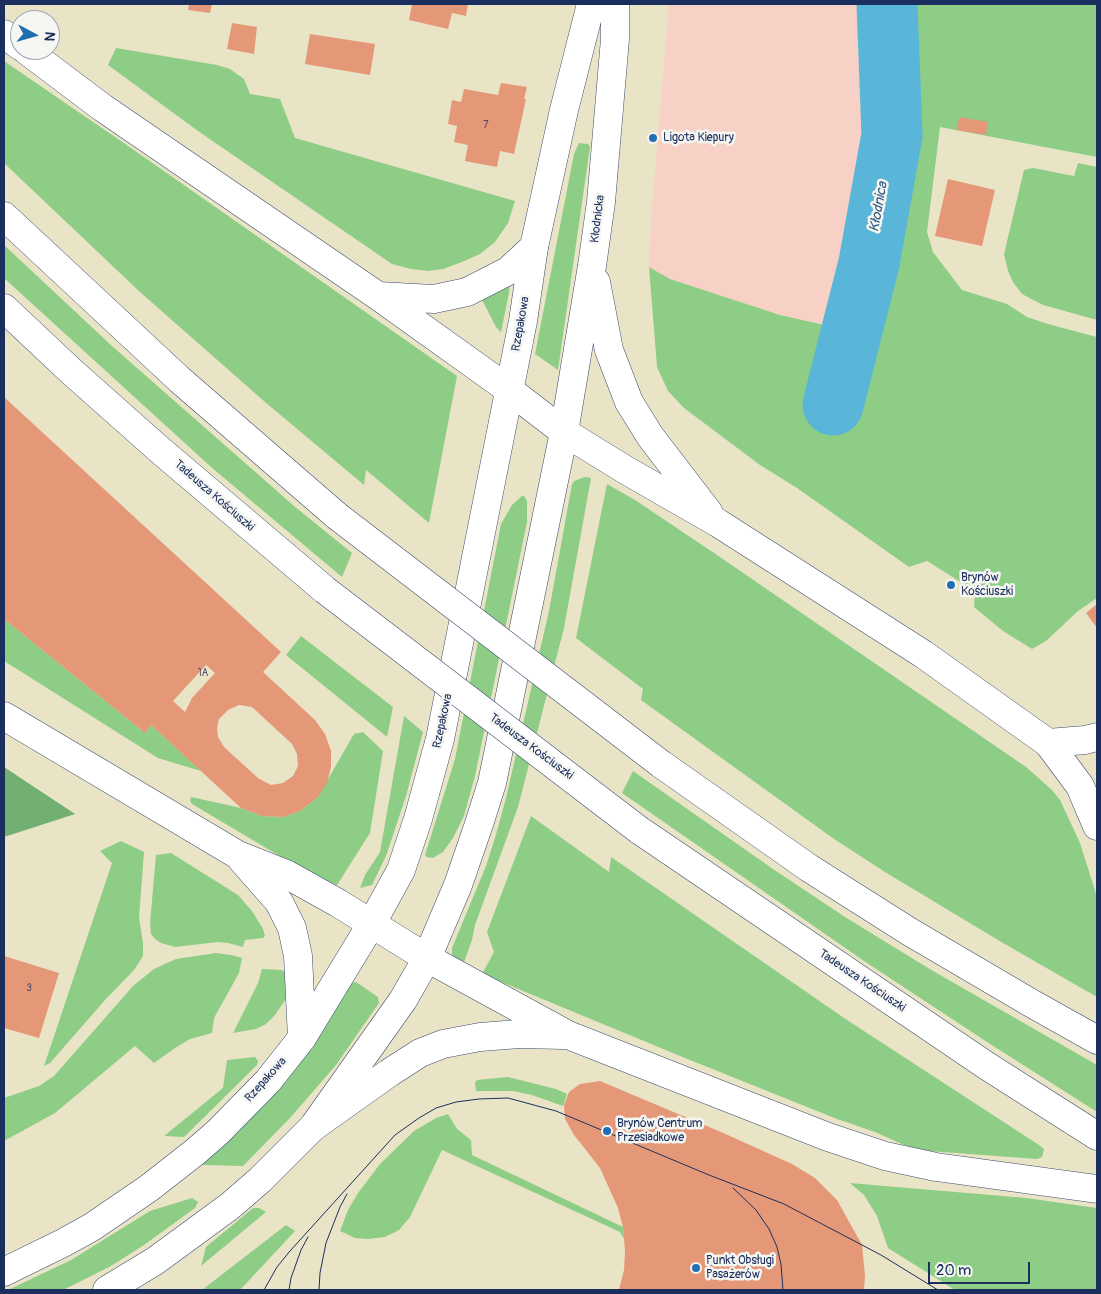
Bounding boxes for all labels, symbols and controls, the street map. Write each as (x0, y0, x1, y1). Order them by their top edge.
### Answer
north arrow (10, 10, 60, 60)
text: N (40, 31, 58, 42)
house number: 7 (483, 119, 489, 131)
place label: Ligota Kiepury (663, 131, 734, 145)
marker: Ligota Kiepury (647, 132, 659, 144)
water label: Kłodnica (866, 181, 892, 233)
street label: Kłodnicka (588, 194, 608, 244)
street label: Rzepakowa (509, 295, 533, 353)
street label: Tadeusza Kościuszki (171, 457, 257, 535)
place label: Brynów Kościuszki (961, 571, 1013, 599)
marker: Brynów Kościuszki (945, 579, 957, 591)
house number: 1A (198, 667, 208, 679)
street label: Rzepakowa (430, 692, 456, 750)
street label: Tadeusza Kościuszki (486, 711, 576, 783)
street label: Tadeusza Kościuszki (816, 947, 908, 1015)
house number: 3 (26, 982, 32, 994)
street label: Rzepakowa (242, 1055, 290, 1105)
place label: Brynów Centrum Przesiadkowe (617, 1117, 702, 1145)
marker: Brynów Centrum Przesiadkowe (601, 1125, 613, 1137)
scale bar (931, 1252, 1034, 1284)
place label: Punkt Obsługi Pasażerów (706, 1254, 774, 1282)
text: 20 m (936, 1261, 971, 1280)
marker: Punkt Obsługi Pasażerów (690, 1262, 702, 1274)

